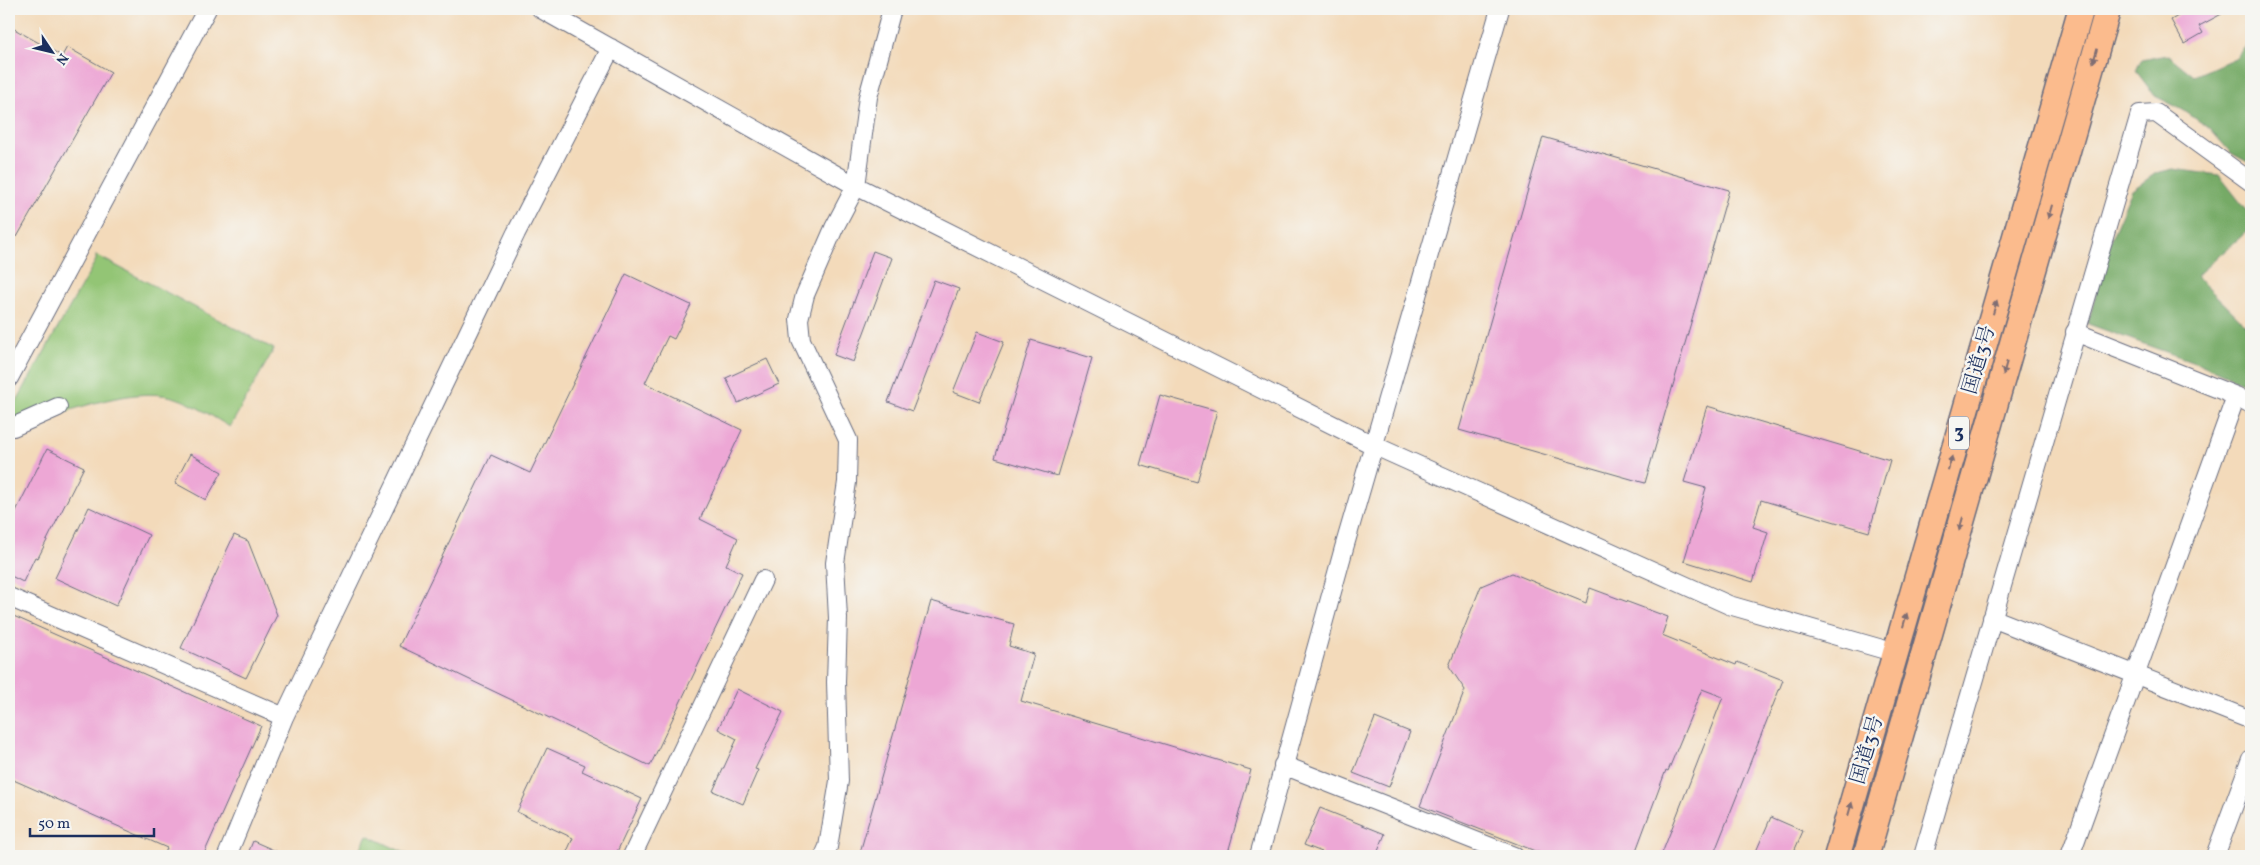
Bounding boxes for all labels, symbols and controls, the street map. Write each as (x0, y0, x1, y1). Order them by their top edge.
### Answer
north arrow (28, 28, 78, 78)
one-way arrow (2090, 48, 2098, 63)
text: N (51, 49, 72, 68)
one-way arrow (2046, 204, 2054, 219)
one-way arrow (1991, 300, 1999, 315)
street label: 国道3号 (1957, 322, 2003, 398)
one-way arrow (2001, 361, 2009, 376)
road number: 3 (1949, 416, 1969, 449)
one-way arrow (1946, 456, 1954, 471)
one-way arrow (1956, 517, 1964, 532)
one-way arrow (1902, 612, 1910, 627)
street label: 国道3号 (1845, 712, 1891, 788)
one-way arrow (1847, 802, 1855, 817)
scale bar (30, 805, 154, 837)
text: 50 m (38, 814, 70, 835)

